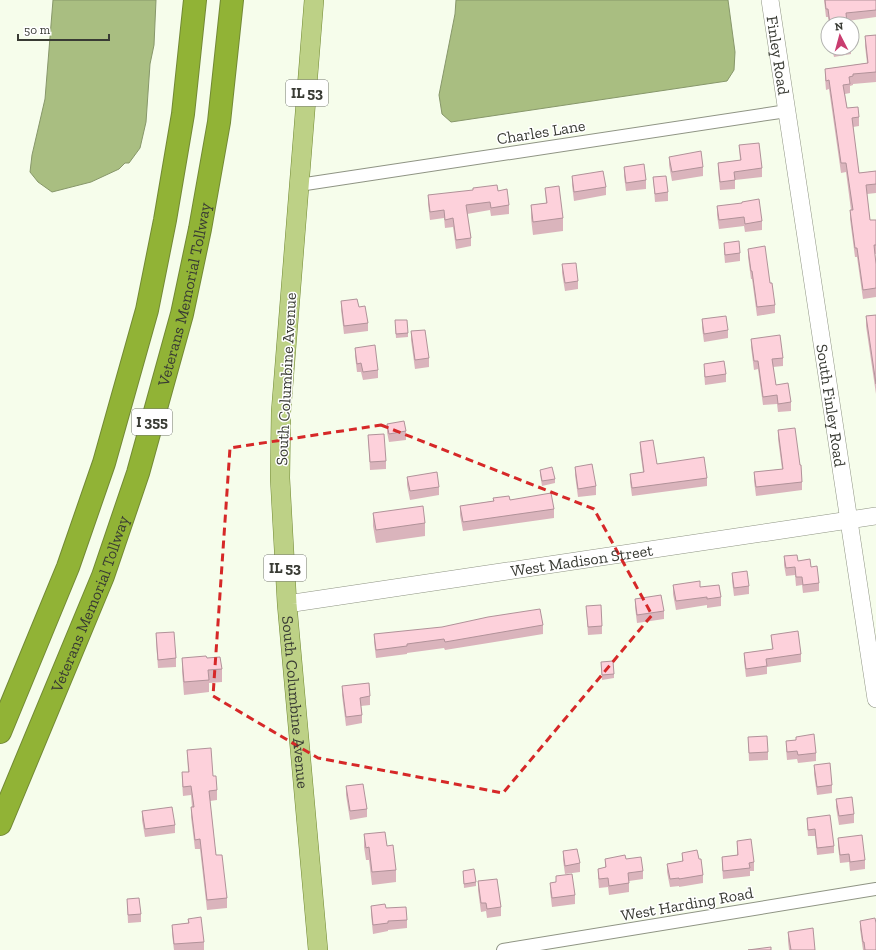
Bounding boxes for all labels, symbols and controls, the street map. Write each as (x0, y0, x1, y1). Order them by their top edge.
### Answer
street label: Finley Road (763, 14, 794, 97)
scale bar (18, 16, 109, 42)
north arrow (820, 16, 860, 56)
text: N (834, 20, 844, 33)
text: 50 m (24, 23, 51, 37)
road number: IL 53 (286, 80, 328, 106)
street label: Charles Lane (495, 116, 587, 148)
street label: Veterans Memorial Tollway (153, 200, 214, 389)
street label: South Columbine Avenue (272, 292, 300, 466)
street label: South Finley Road (813, 343, 850, 468)
road number: I 355 (132, 409, 172, 435)
street label: Veterans Memorial Tollway (46, 512, 133, 696)
street label: West Madison Street (509, 540, 654, 580)
road number: IL 53 (264, 555, 306, 581)
street label: South Columbine Avenue (279, 615, 313, 789)
street label: West Harding Road (619, 883, 755, 925)

